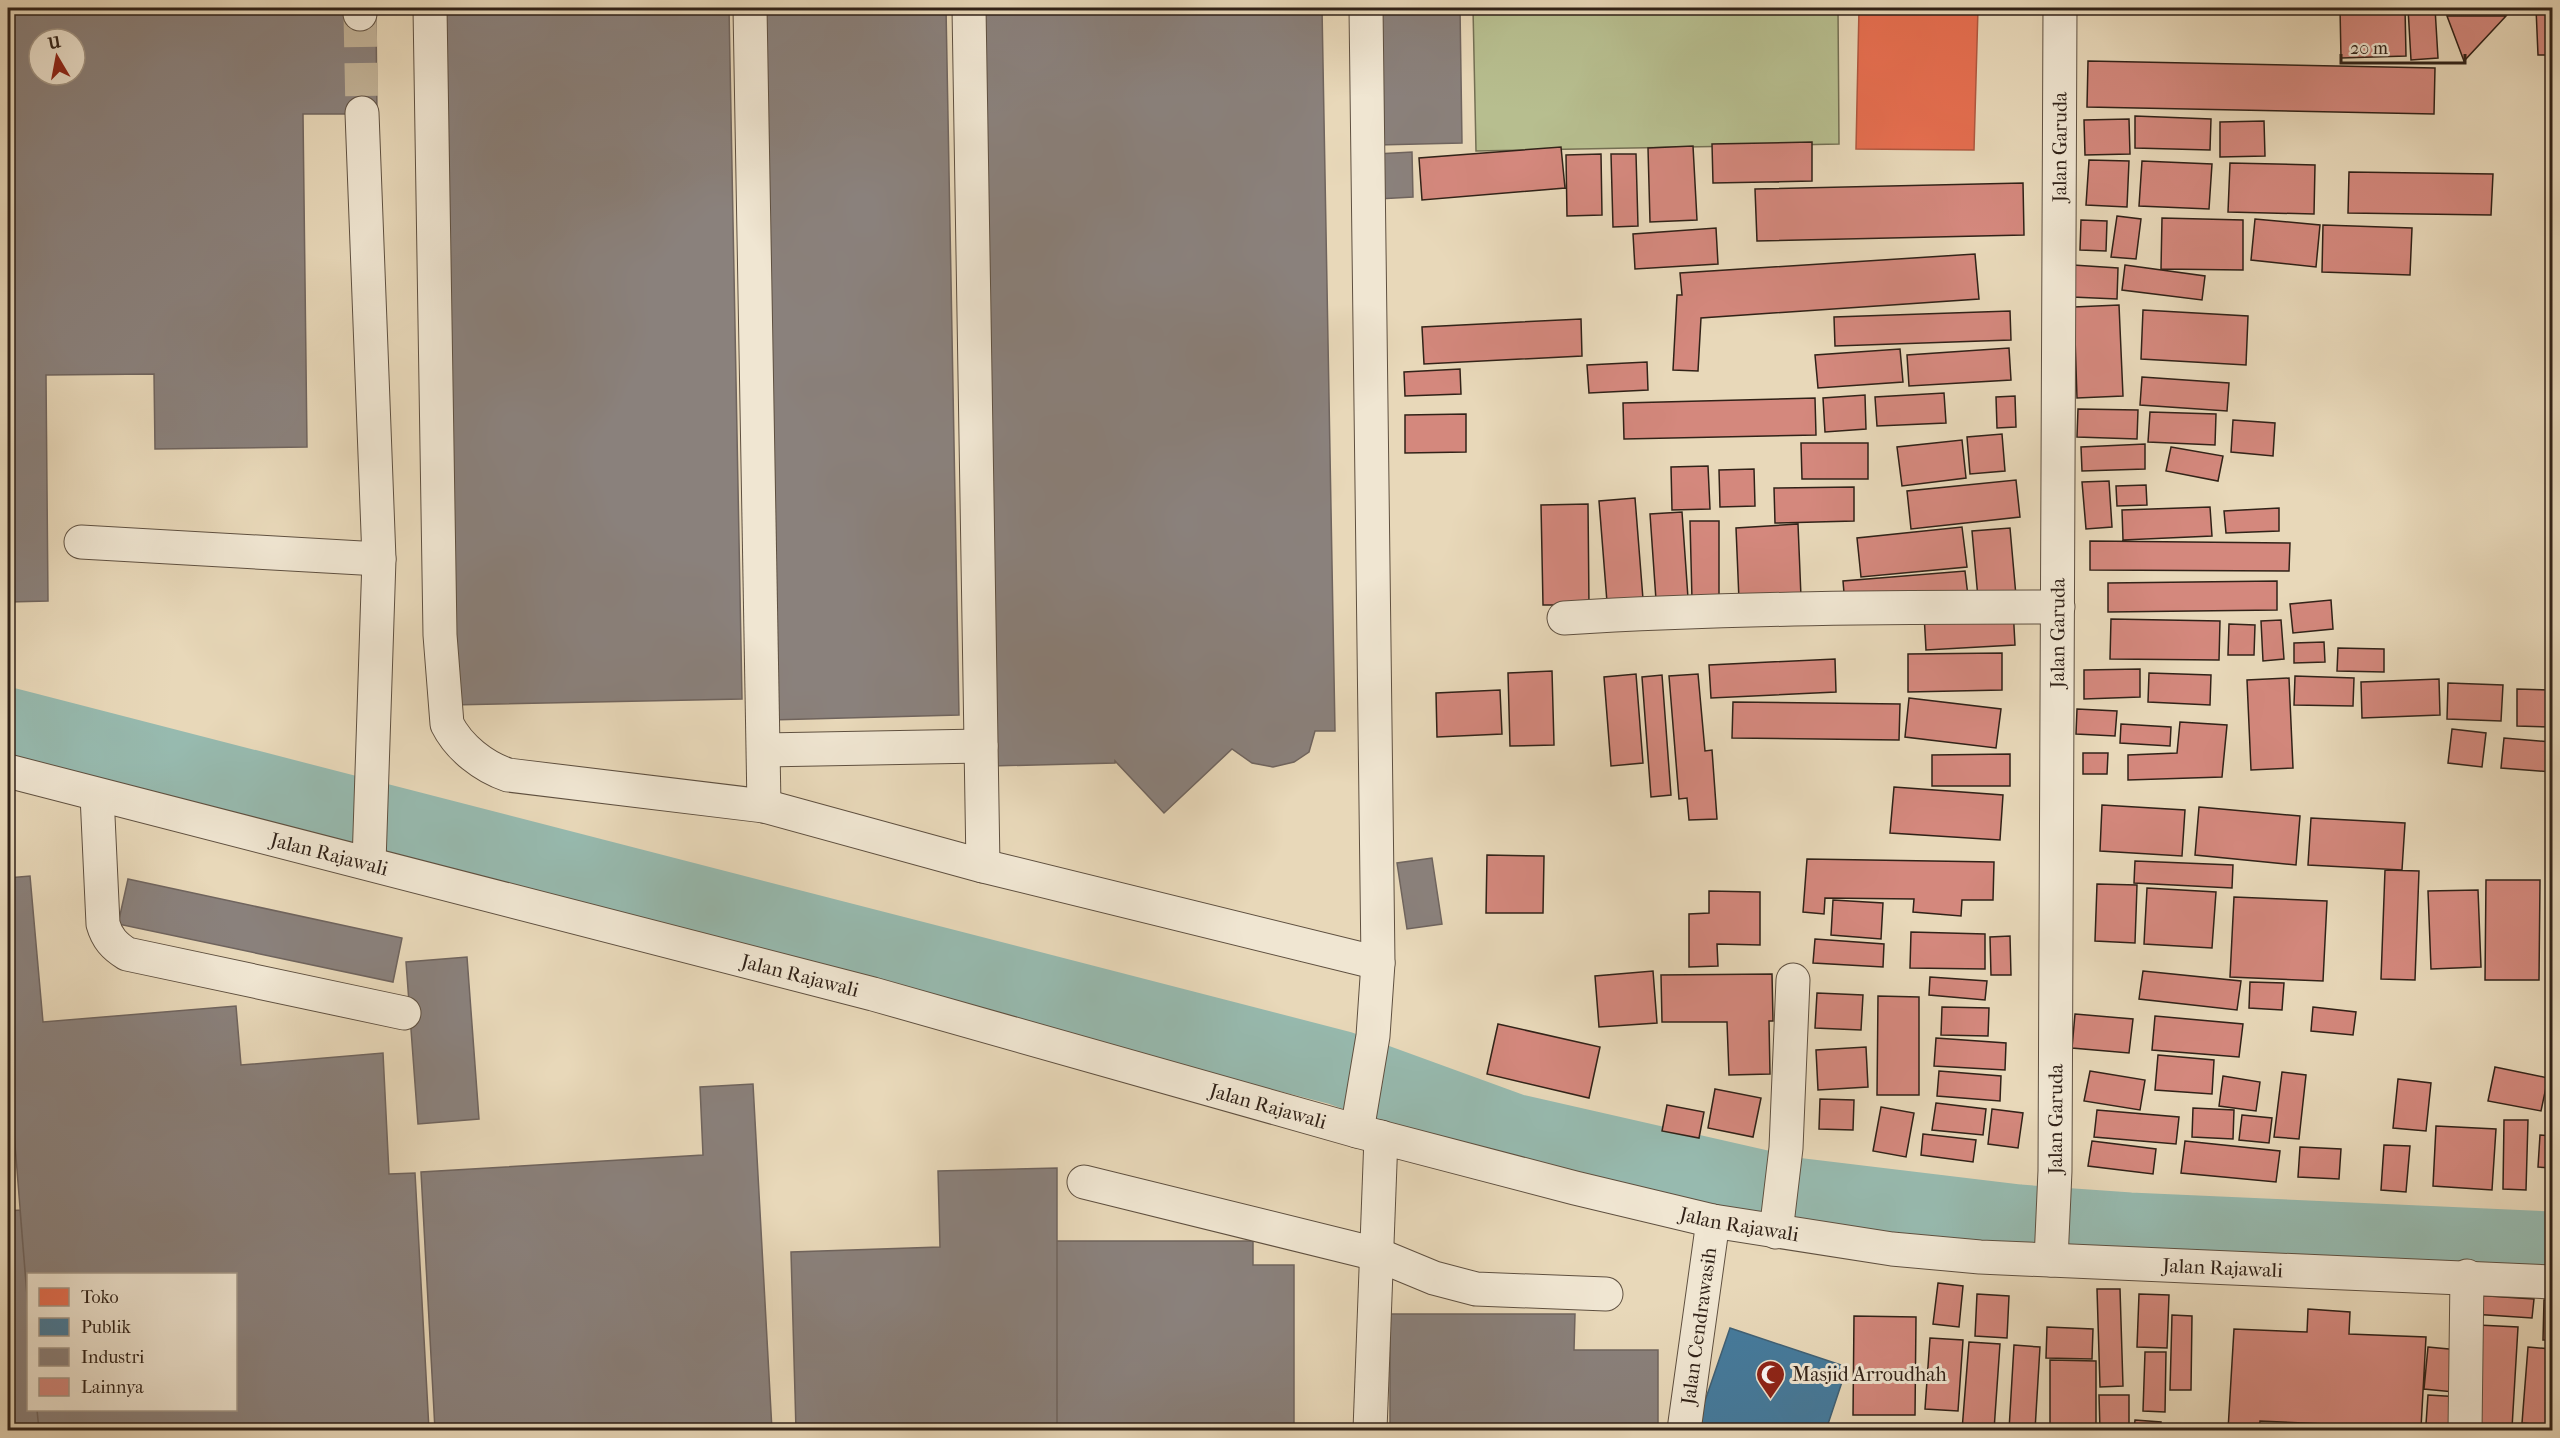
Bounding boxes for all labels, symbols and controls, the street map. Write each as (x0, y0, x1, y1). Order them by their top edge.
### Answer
north arrow (27, 27, 87, 87)
scale bar (2341, 27, 2466, 65)
text: U (46, 32, 63, 53)
text: 20 m (2350, 38, 2388, 59)
street label: Jalan Garuda (2048, 91, 2071, 204)
street label: Jalan Garuda (2046, 577, 2069, 690)
street label: Jalan Rajawali (266, 827, 391, 880)
street label: Jalan Rajawali (737, 949, 861, 1001)
street label: Jalan Garuda (2043, 1063, 2067, 1176)
street label: Jalan Rajawali (1205, 1078, 1329, 1133)
street label: Jalan Rajawali (1676, 1201, 1801, 1246)
street label: Jalan Cendrawasih (1676, 1245, 1721, 1408)
street label: Jalan Rajawali (2160, 1253, 2284, 1282)
legend (27, 1273, 237, 1411)
text: Toko (81, 1287, 119, 1308)
text: Publik (81, 1317, 132, 1338)
text: Industri (81, 1347, 145, 1368)
mosque icon: Masjid Arroudhah (1755, 1358, 1787, 1400)
place label: Masjid Arroudhah (1792, 1363, 1947, 1386)
text: Lainnya (81, 1377, 144, 1398)

